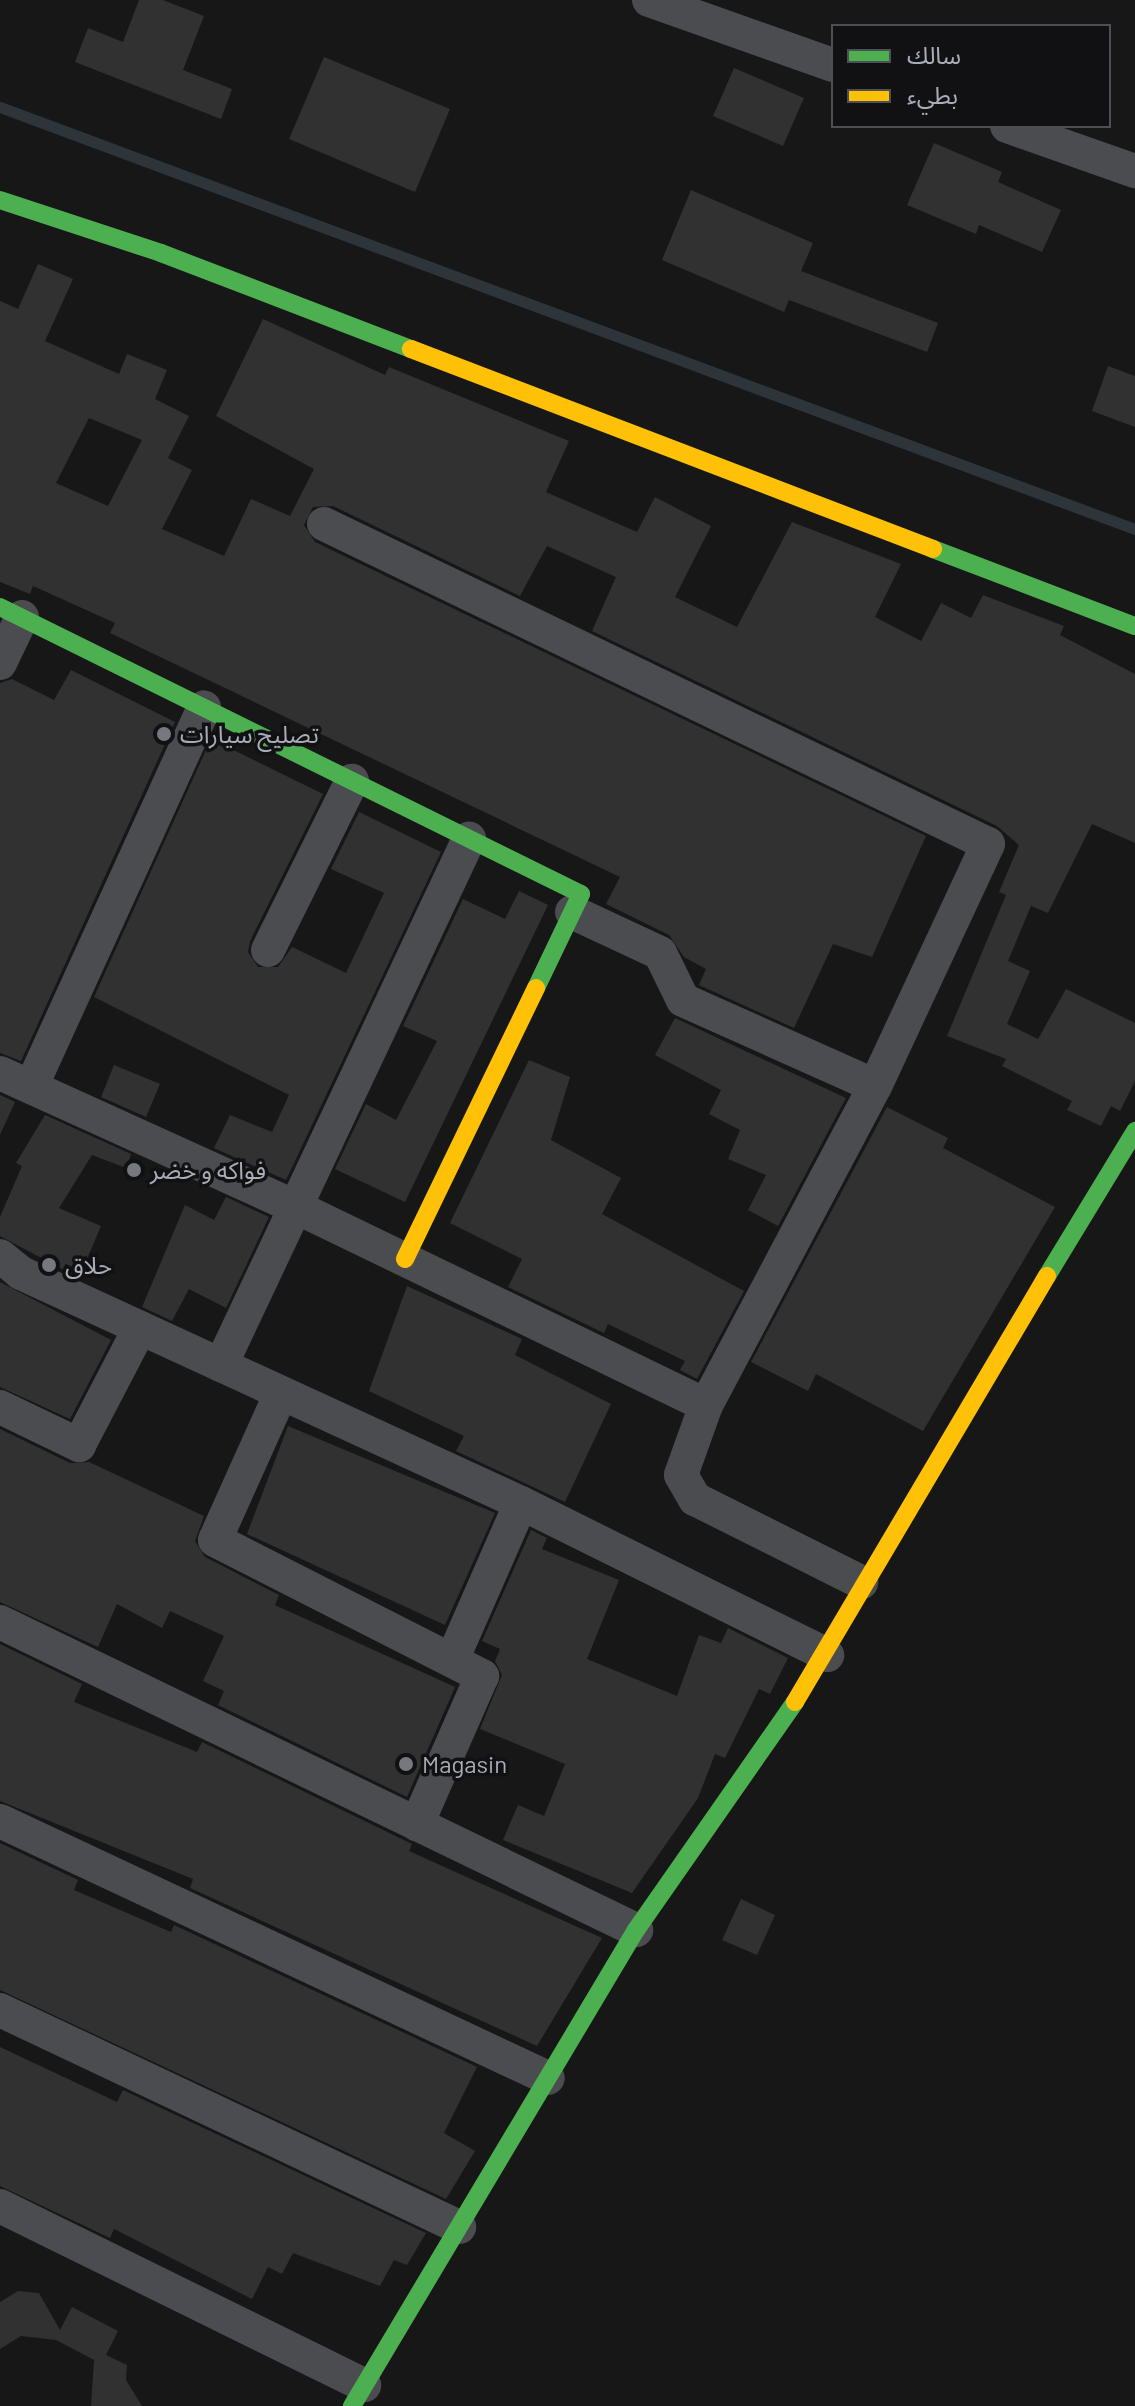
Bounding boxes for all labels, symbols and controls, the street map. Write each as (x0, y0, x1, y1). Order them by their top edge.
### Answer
legend (831, 24, 1111, 128)
text: سالك (907, 40, 961, 69)
text: بطيء (907, 80, 958, 109)
place label: تصليح سيارات (180, 720, 319, 748)
marker: تصليح سيارات (155, 725, 173, 743)
place label: فواكه و خضر (150, 1156, 266, 1184)
marker: فواكه و خضر (125, 1161, 143, 1179)
place label: حلاق (65, 1251, 112, 1279)
marker: حلاق (40, 1256, 58, 1274)
place label: Magasin (422, 1750, 507, 1778)
marker: Magasin (397, 1755, 415, 1773)

